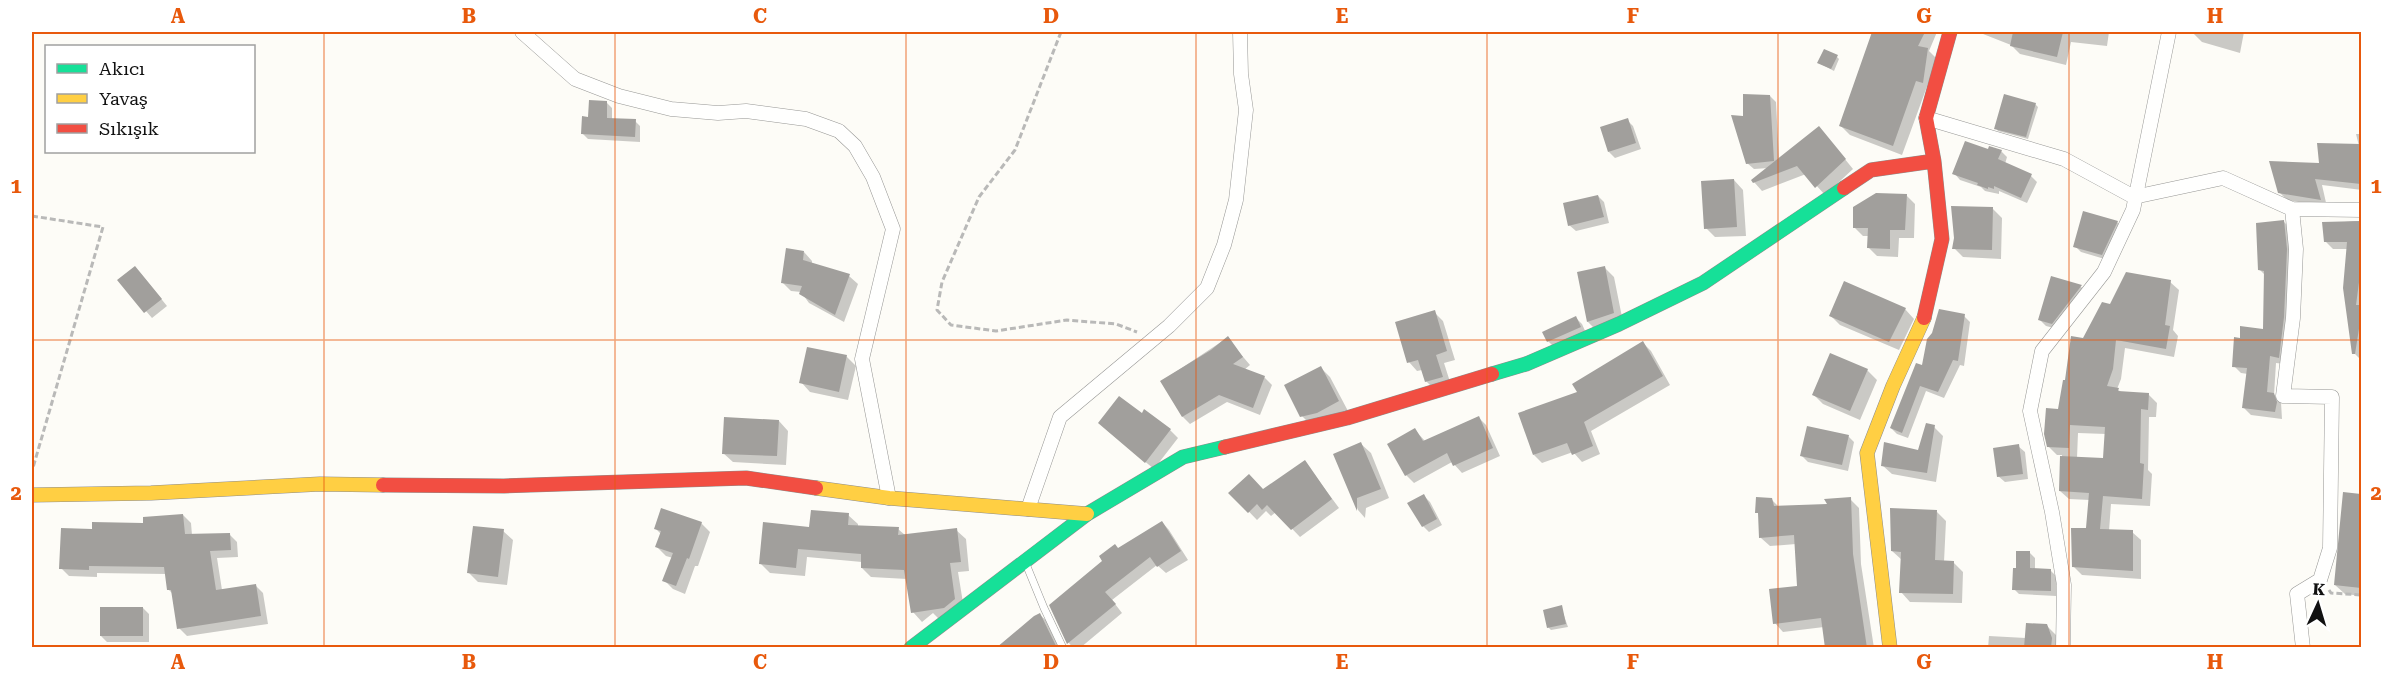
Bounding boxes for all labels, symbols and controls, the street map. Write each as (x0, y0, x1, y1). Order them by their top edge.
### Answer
text: A (171, 4, 186, 28)
text: B (462, 4, 476, 28)
text: C (753, 4, 767, 28)
text: D (1043, 4, 1059, 28)
text: E (1336, 4, 1349, 28)
text: F (1627, 4, 1639, 28)
text: G (1916, 4, 1932, 28)
text: H (2207, 4, 2223, 28)
legend (45, 45, 255, 153)
text: Akıcı (99, 58, 145, 79)
text: Yavaş (99, 88, 148, 109)
text: Sıkışık (99, 118, 159, 139)
text: 1 (10, 174, 22, 198)
text: 1 (2370, 174, 2382, 198)
text: 2 (10, 481, 22, 505)
text: 2 (2370, 481, 2382, 505)
north arrow (2288, 574, 2348, 634)
text: K (2312, 580, 2326, 599)
text: A (171, 650, 186, 674)
text: B (462, 650, 476, 674)
text: C (753, 650, 767, 674)
text: D (1043, 650, 1059, 674)
text: E (1336, 650, 1349, 674)
text: F (1627, 650, 1639, 674)
text: G (1916, 650, 1932, 674)
text: H (2207, 650, 2223, 674)

